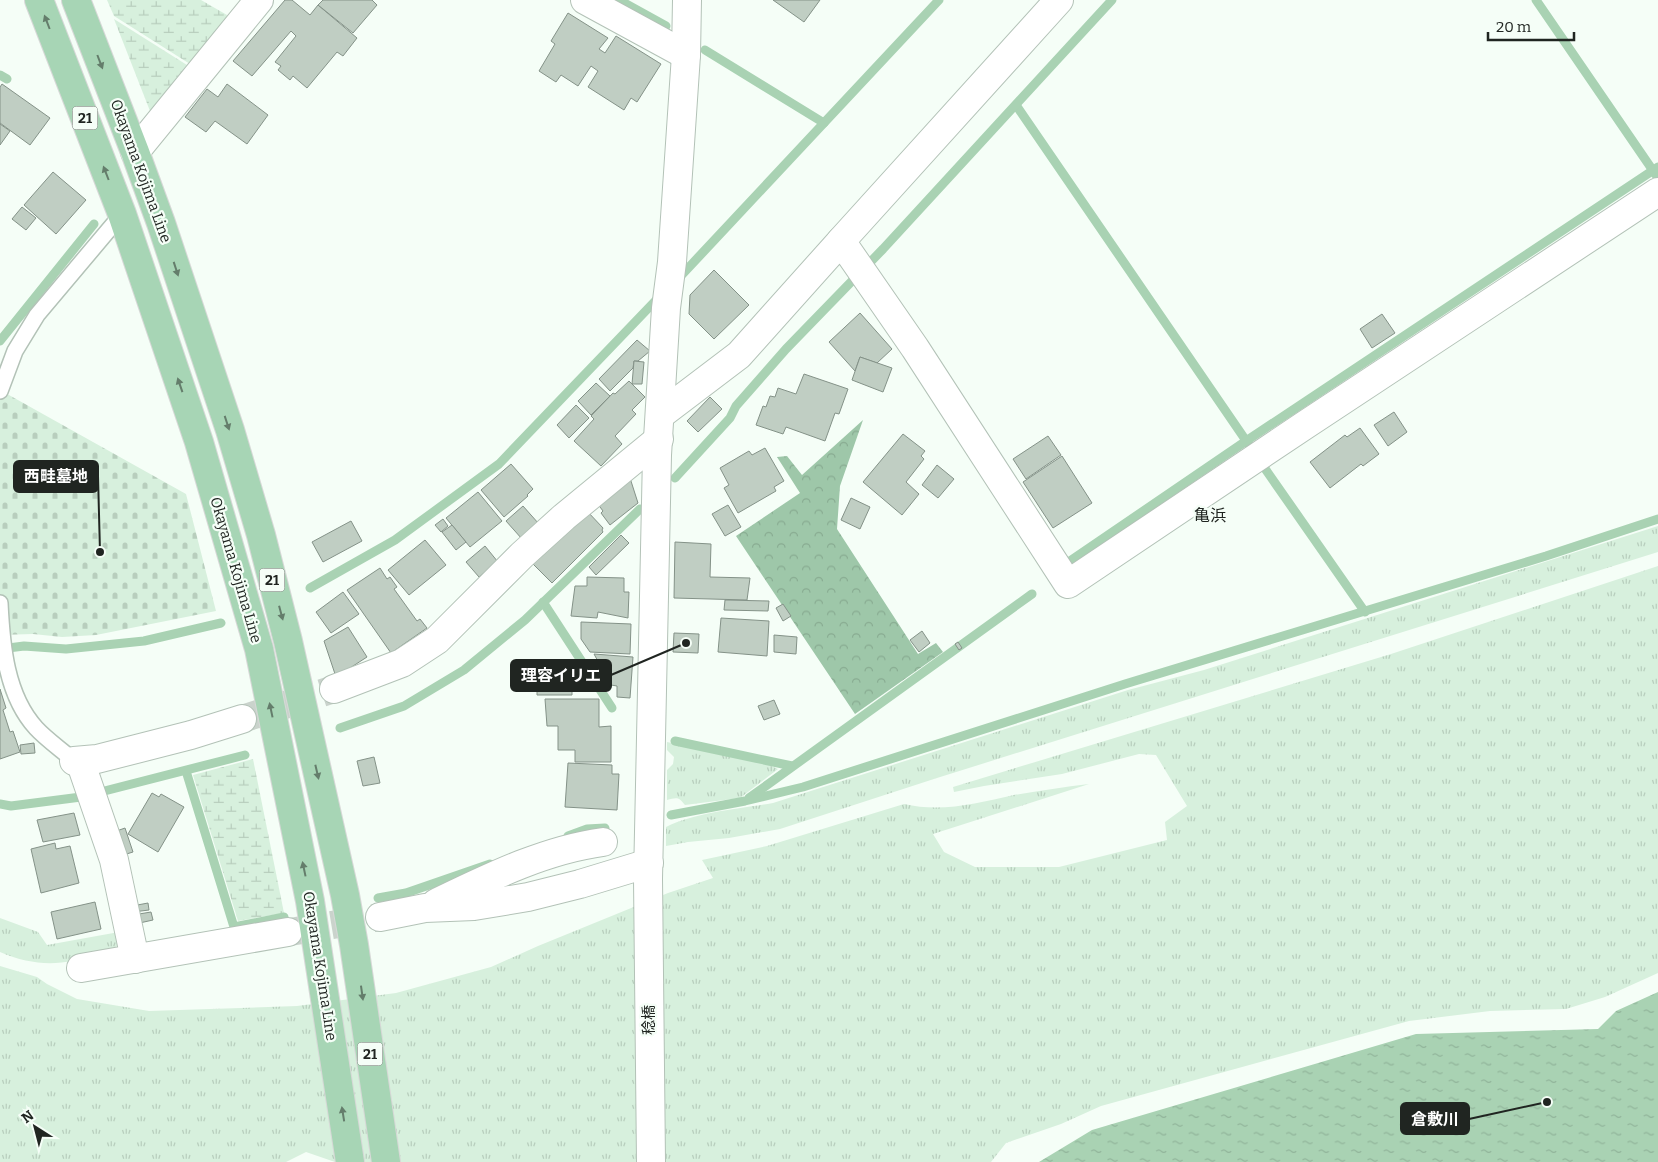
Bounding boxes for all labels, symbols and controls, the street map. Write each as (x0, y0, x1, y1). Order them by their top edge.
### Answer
scale bar (1488, 10, 1574, 42)
one-way arrow (43, 14, 51, 29)
text: 20 m (1496, 18, 1532, 36)
one-way arrow (96, 55, 104, 70)
street label: Okayama Kojima Line (107, 97, 175, 245)
road number: 21 (72, 106, 98, 130)
one-way arrow (102, 166, 110, 181)
one-way arrow (172, 262, 180, 277)
one-way arrow (176, 378, 183, 393)
one-way arrow (223, 416, 231, 431)
callout: 西畦墓地 (14, 461, 98, 492)
text: 西畦墓地 (24, 467, 88, 486)
street label: Okayama Kojima Line (207, 495, 265, 645)
district label: 亀浜 (1194, 506, 1226, 525)
road number: 21 (260, 568, 284, 592)
one-way arrow (277, 606, 285, 621)
callout: 理容イリエ (511, 660, 611, 691)
text: 理容イリエ (521, 666, 601, 685)
one-way arrow (267, 702, 275, 717)
one-way arrow (314, 764, 322, 780)
one-way arrow (300, 862, 308, 877)
street label: Okayama Kojima Line (299, 890, 341, 1042)
one-way arrow (358, 986, 366, 1002)
street label: 稔橋 (640, 1005, 658, 1035)
road number: 21 (358, 1042, 382, 1066)
north arrow (10, 1102, 60, 1152)
callout: 倉敷川 (1401, 1103, 1469, 1134)
one-way arrow (339, 1105, 347, 1121)
text: N (18, 1107, 37, 1127)
text: 倉敷川 (1411, 1110, 1459, 1129)

